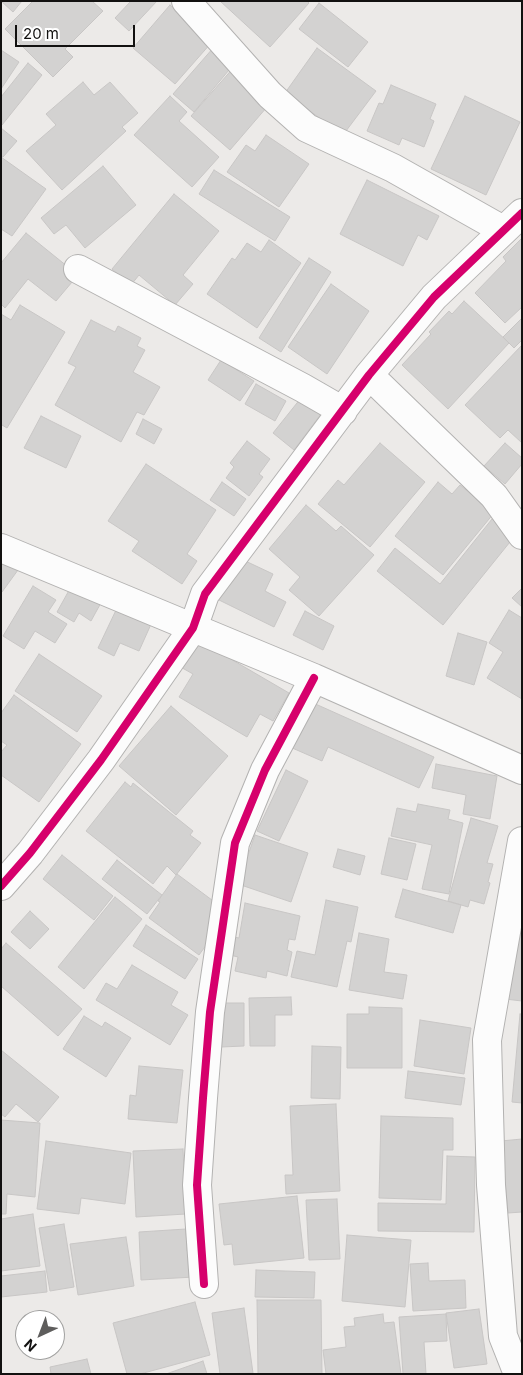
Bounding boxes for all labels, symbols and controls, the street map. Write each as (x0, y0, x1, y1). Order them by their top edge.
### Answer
scale bar (18, 15, 138, 47)
text: 20 m (23, 24, 59, 43)
north arrow (15, 1310, 65, 1360)
text: N (20, 1336, 40, 1355)

